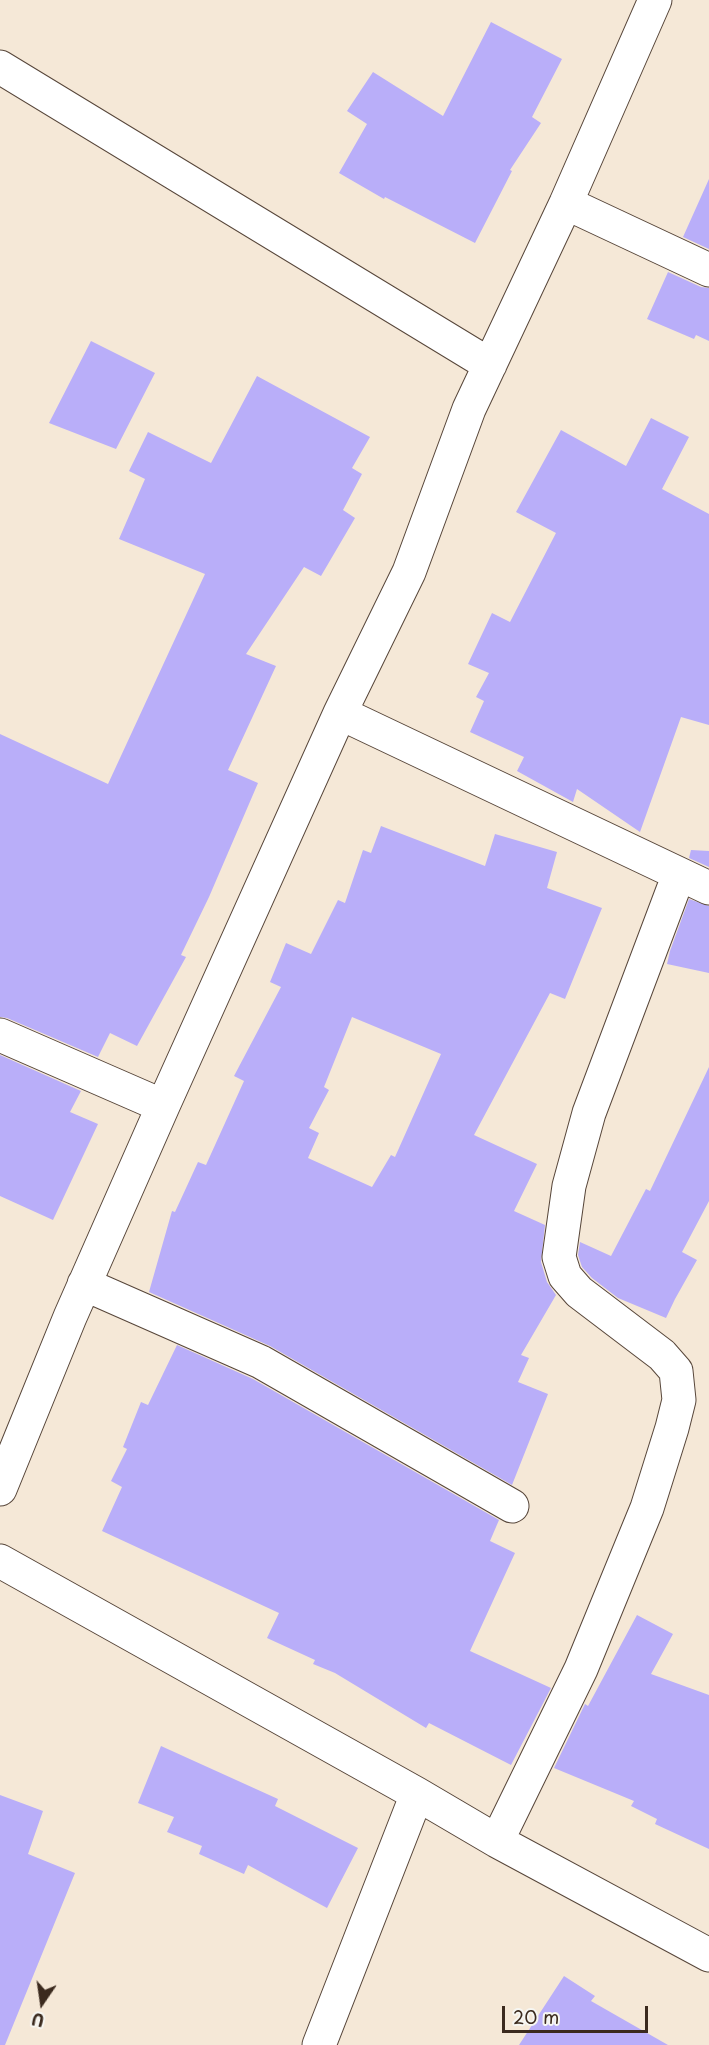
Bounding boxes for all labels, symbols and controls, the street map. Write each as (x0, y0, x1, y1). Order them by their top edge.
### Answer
north arrow (12, 1973, 72, 2033)
scale bar (505, 1994, 650, 2032)
text: 20 m (513, 2003, 559, 2030)
text: U (29, 2007, 47, 2034)

